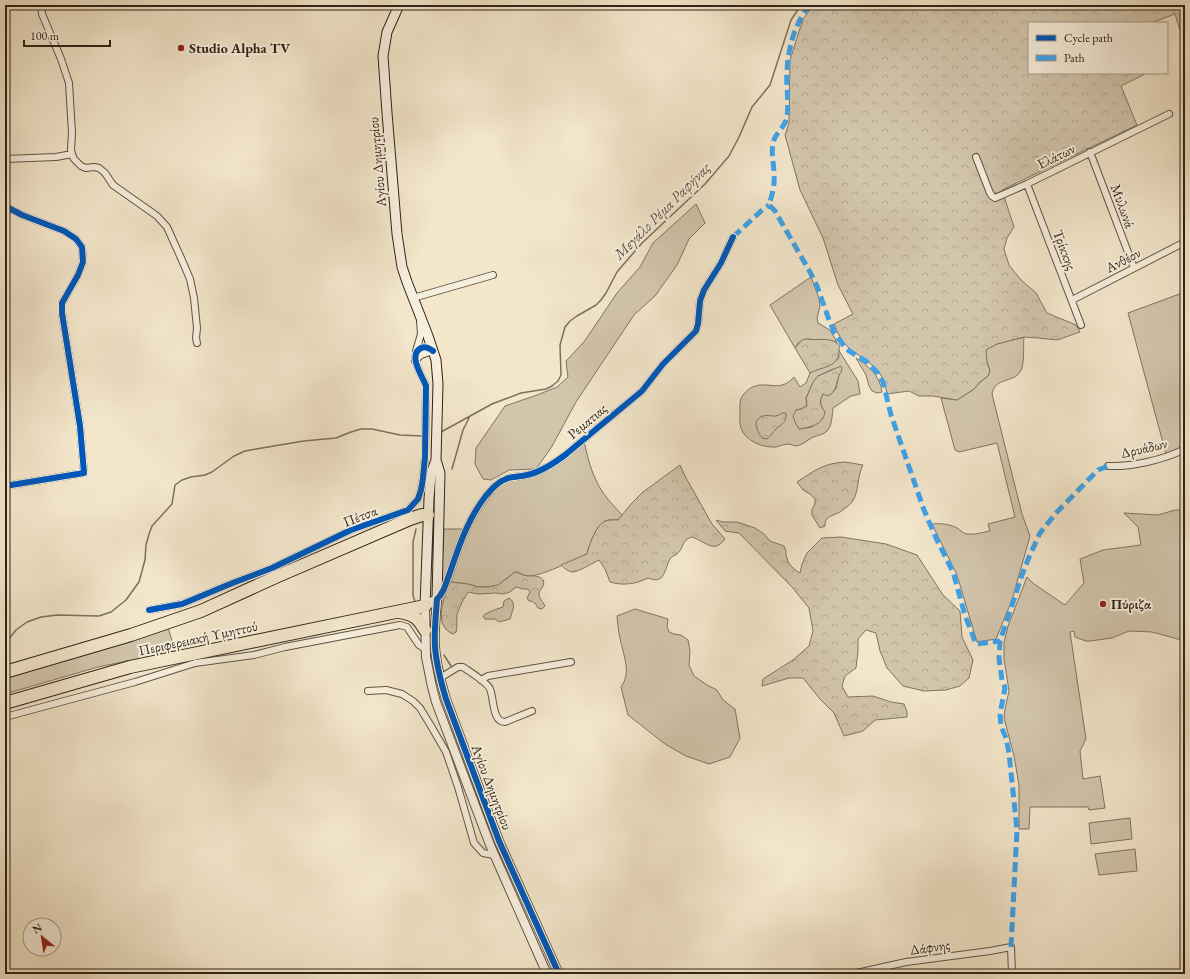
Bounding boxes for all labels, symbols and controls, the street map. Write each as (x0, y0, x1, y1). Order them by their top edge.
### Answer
scale bar (24, 22, 110, 48)
legend (1028, 22, 1168, 74)
text: 100 m (30, 28, 60, 44)
text: Cycle path (1064, 30, 1113, 46)
place label: Studio Alpha TV (189, 39, 290, 57)
marker: Studio Alpha TV (176, 43, 186, 53)
text: Path (1064, 50, 1085, 66)
street label: Αγίου Δημητρίου (364, 116, 390, 209)
street label: Ελάτων (1034, 139, 1078, 173)
water label: Μεγάλο Ρέμα Ραφήνας (608, 158, 715, 265)
street label: Μυλωνά (1107, 182, 1139, 231)
street label: Τρίκκης (1049, 227, 1081, 273)
street label: Ανθέον (1101, 243, 1144, 277)
street label: Ρεματιας (563, 399, 611, 443)
street label: Δρυάδων (1119, 434, 1169, 462)
street label: Πέτσα (340, 501, 380, 531)
place label: Πύριζα (1111, 595, 1152, 613)
marker: Πύριζα (1098, 599, 1108, 609)
street label: Περιφερειακή Υμηττού (137, 617, 259, 659)
street label: Αγίου Δημητρίου (467, 741, 517, 832)
north arrow (22, 917, 62, 957)
text: N (30, 920, 44, 937)
street label: Δάφνης (909, 935, 951, 959)

